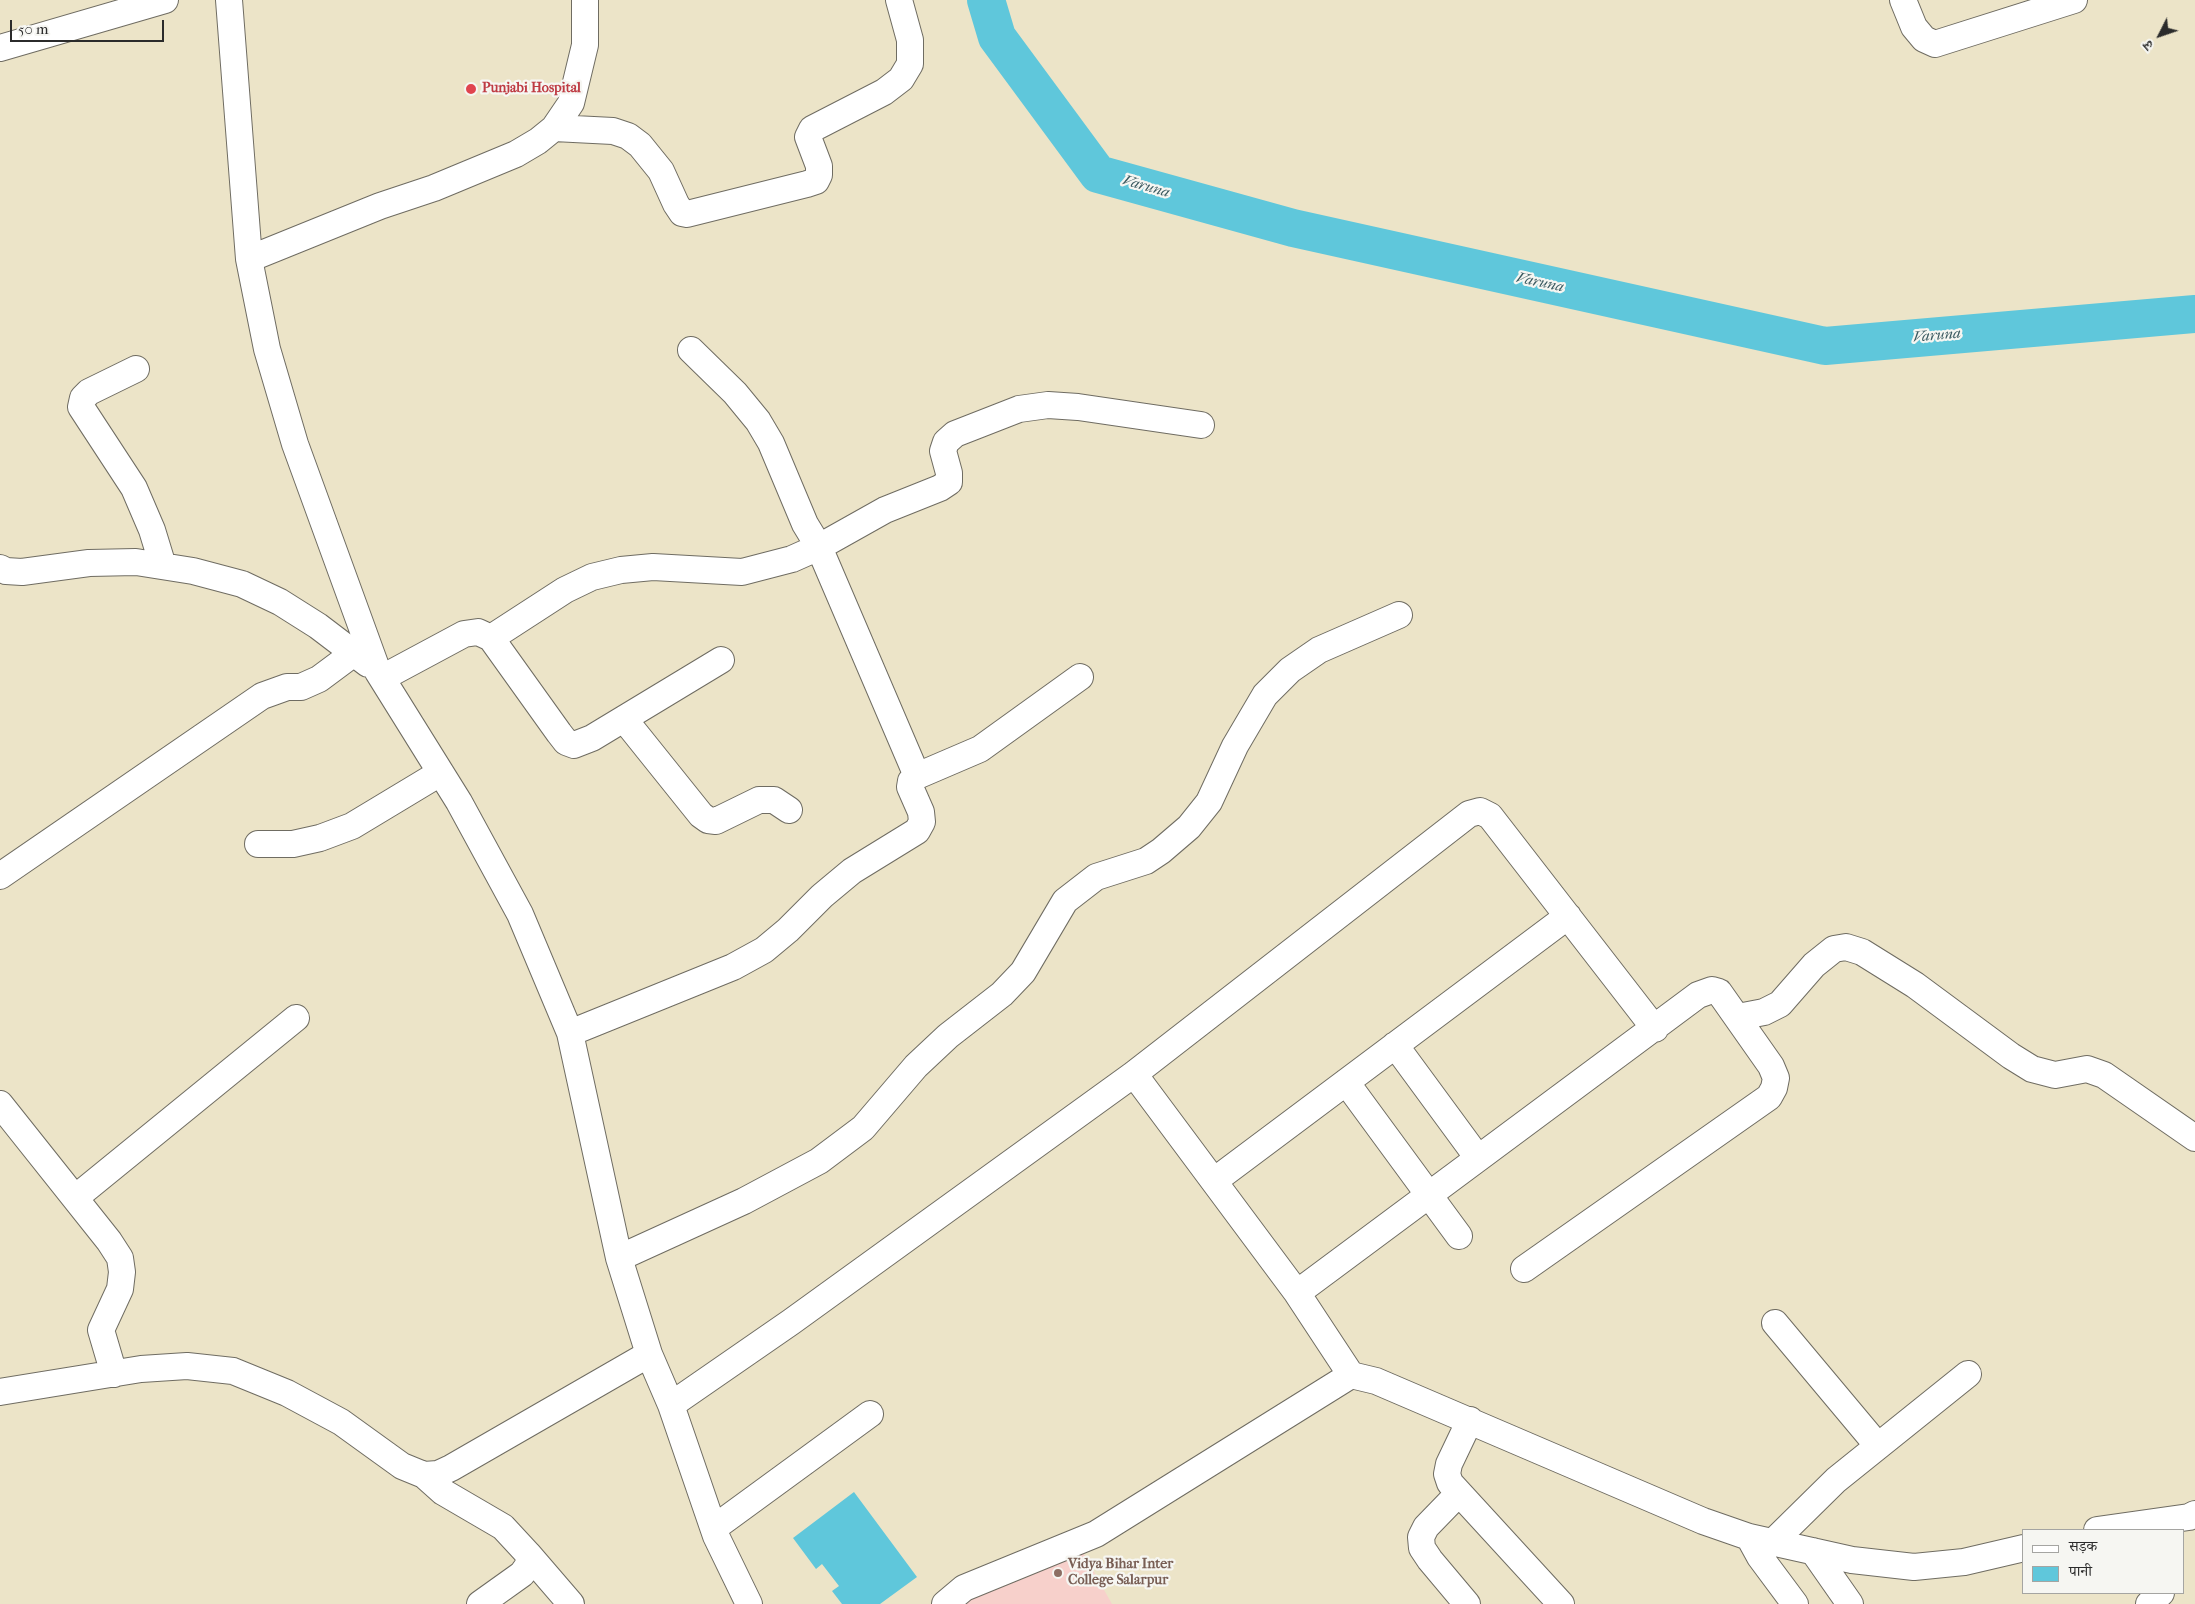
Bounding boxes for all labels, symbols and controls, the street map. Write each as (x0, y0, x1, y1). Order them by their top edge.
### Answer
scale bar (12, 10, 166, 42)
north arrow (2135, 10, 2185, 60)
text: 50 m (18, 20, 48, 38)
text: उ (2140, 37, 2157, 53)
place label: Punjabi Hospital (482, 81, 581, 97)
marker: Punjabi Hospital (464, 82, 478, 96)
water label: Varuna (1120, 172, 1172, 202)
water label: Varuna (1515, 269, 1565, 297)
water label: Varuna (1912, 325, 1962, 347)
legend (2022, 1529, 2185, 1594)
text: सड़क (2069, 1537, 2097, 1555)
place label: Vidya Bihar Inter College Salarpur (1068, 1557, 1173, 1590)
text: पानी (2069, 1562, 2092, 1580)
marker: Vidya Bihar Inter College Salarpur (1052, 1567, 1064, 1579)

